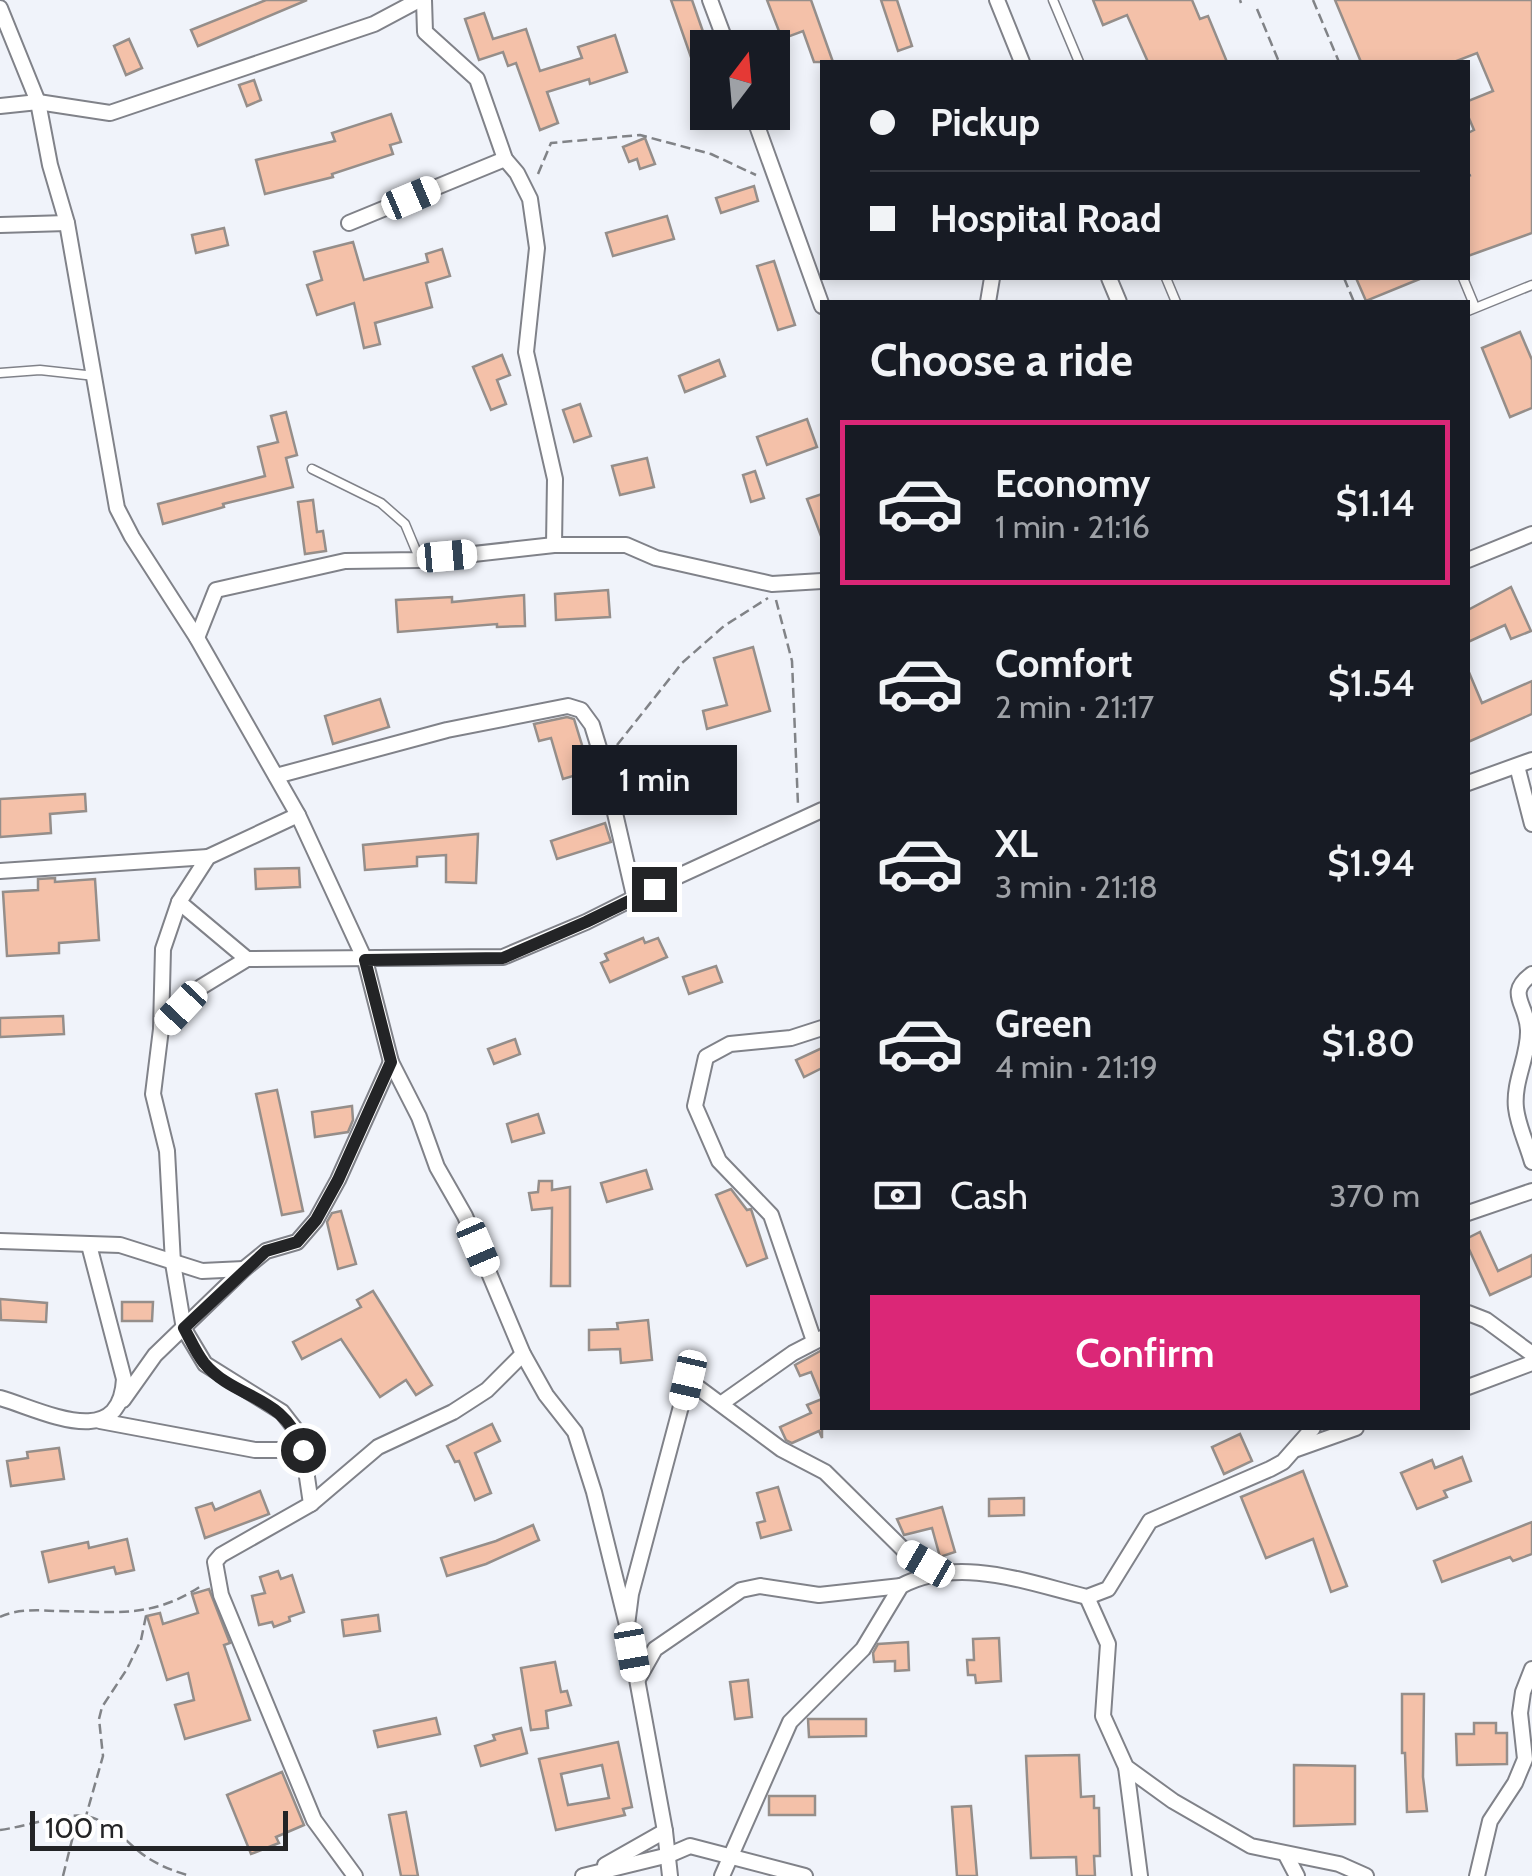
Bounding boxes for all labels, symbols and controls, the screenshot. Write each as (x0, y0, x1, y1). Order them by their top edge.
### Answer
north arrow (690, 30, 790, 130)
map controls (690, 30, 790, 130)
text: Pickup (930, 99, 1040, 146)
car (378, 172, 444, 224)
text: Hospital Road (930, 195, 1162, 242)
text: Choose a ride (870, 333, 1133, 387)
icon: car (875, 458, 965, 548)
text: Economy (995, 460, 1150, 507)
text: $1.14 (1335, 479, 1415, 526)
text: 1 min · 21:16 (995, 507, 1150, 546)
car (416, 538, 478, 574)
icon: car (875, 638, 965, 728)
text: Comfort (995, 640, 1132, 687)
text: $1.54 (1328, 659, 1415, 706)
text: 2 min · 21:17 (995, 687, 1154, 726)
callout: 1 min (572, 744, 736, 814)
text: 1 min (619, 760, 690, 799)
icon: car (875, 818, 965, 908)
text: XL (995, 820, 1038, 867)
text: $1.94 (1327, 839, 1415, 886)
route end (632, 867, 677, 912)
text: 3 min · 21:18 (995, 867, 1158, 906)
car (150, 976, 212, 1040)
icon: car (875, 998, 965, 1088)
text: Green (995, 1000, 1092, 1047)
text: $1.80 (1322, 1019, 1415, 1066)
text: 4 min · 21:19 (995, 1047, 1158, 1086)
icon: cash (870, 1168, 925, 1223)
text: Cash (950, 1172, 1028, 1219)
text: 370 m (1329, 1176, 1420, 1215)
car (452, 1214, 504, 1280)
button: Confirm (870, 1295, 1420, 1410)
car (667, 1347, 709, 1413)
route start (281, 1428, 326, 1473)
car (893, 1536, 959, 1592)
car (612, 1620, 652, 1684)
scale bar (30, 1806, 288, 1850)
text: 100 m (45, 1811, 124, 1845)

